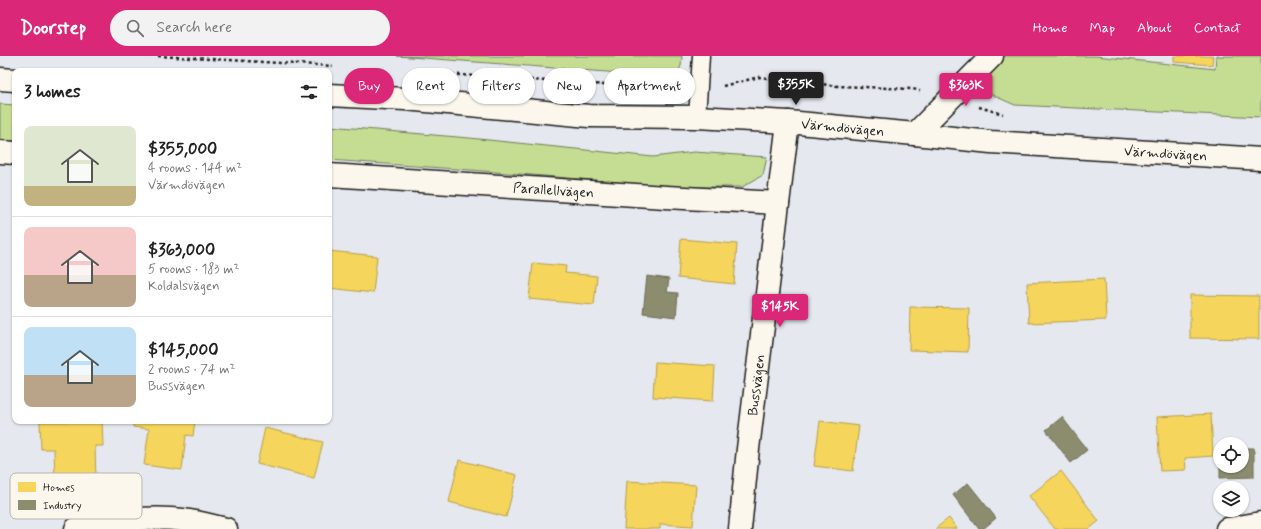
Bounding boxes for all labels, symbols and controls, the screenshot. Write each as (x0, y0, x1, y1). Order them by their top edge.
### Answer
search box (110, 10, 390, 46)
text: Doorstep (20, 16, 86, 41)
icon: search (124, 17, 146, 39)
text: Search here (156, 18, 232, 38)
text: Home (1033, 19, 1067, 37)
text: Map (1089, 19, 1115, 37)
text: About (1137, 19, 1172, 37)
text: Contact (1194, 19, 1241, 37)
chip: Buy (344, 68, 394, 104)
chip: Rent (402, 68, 460, 104)
chip: Filters (468, 68, 535, 104)
chip: New (543, 68, 596, 104)
chip: Apartment (604, 68, 695, 104)
pin: $355K (768, 72, 824, 106)
pin: $363K (938, 73, 994, 107)
text: $355K (778, 76, 814, 93)
text: $363K (948, 77, 984, 94)
text: 3 homes (24, 81, 81, 103)
icon: filters (298, 81, 320, 103)
street label: Värmdövägen (800, 115, 885, 141)
text: $355,000 (148, 138, 217, 160)
icon: home (56, 142, 104, 190)
street label: Värmdövägen (1123, 142, 1208, 166)
text: 4 rooms · 144 m² (148, 160, 242, 177)
text: Värmdövägen (148, 177, 225, 194)
street label: Parallellvägen (512, 179, 594, 202)
text: $363,000 (148, 239, 215, 261)
icon: home (56, 243, 104, 291)
text: 5 rooms · 183 m² (148, 261, 239, 278)
text: Koldalsvägen (148, 278, 220, 295)
pin: $145K (752, 294, 808, 328)
text: $145K (761, 298, 799, 315)
text: $145,000 (148, 339, 219, 361)
icon: home (56, 343, 104, 391)
street label: Bussvägen (744, 353, 770, 417)
text: 2 rooms · 74 m² (148, 361, 235, 378)
text: Bussvägen (148, 378, 205, 395)
map controls (1213, 437, 1249, 517)
button: locate (1213, 437, 1249, 473)
legend (10, 473, 142, 519)
text: Homes (43, 481, 75, 495)
button: layers (1213, 481, 1249, 517)
text: Industry (43, 499, 82, 513)

